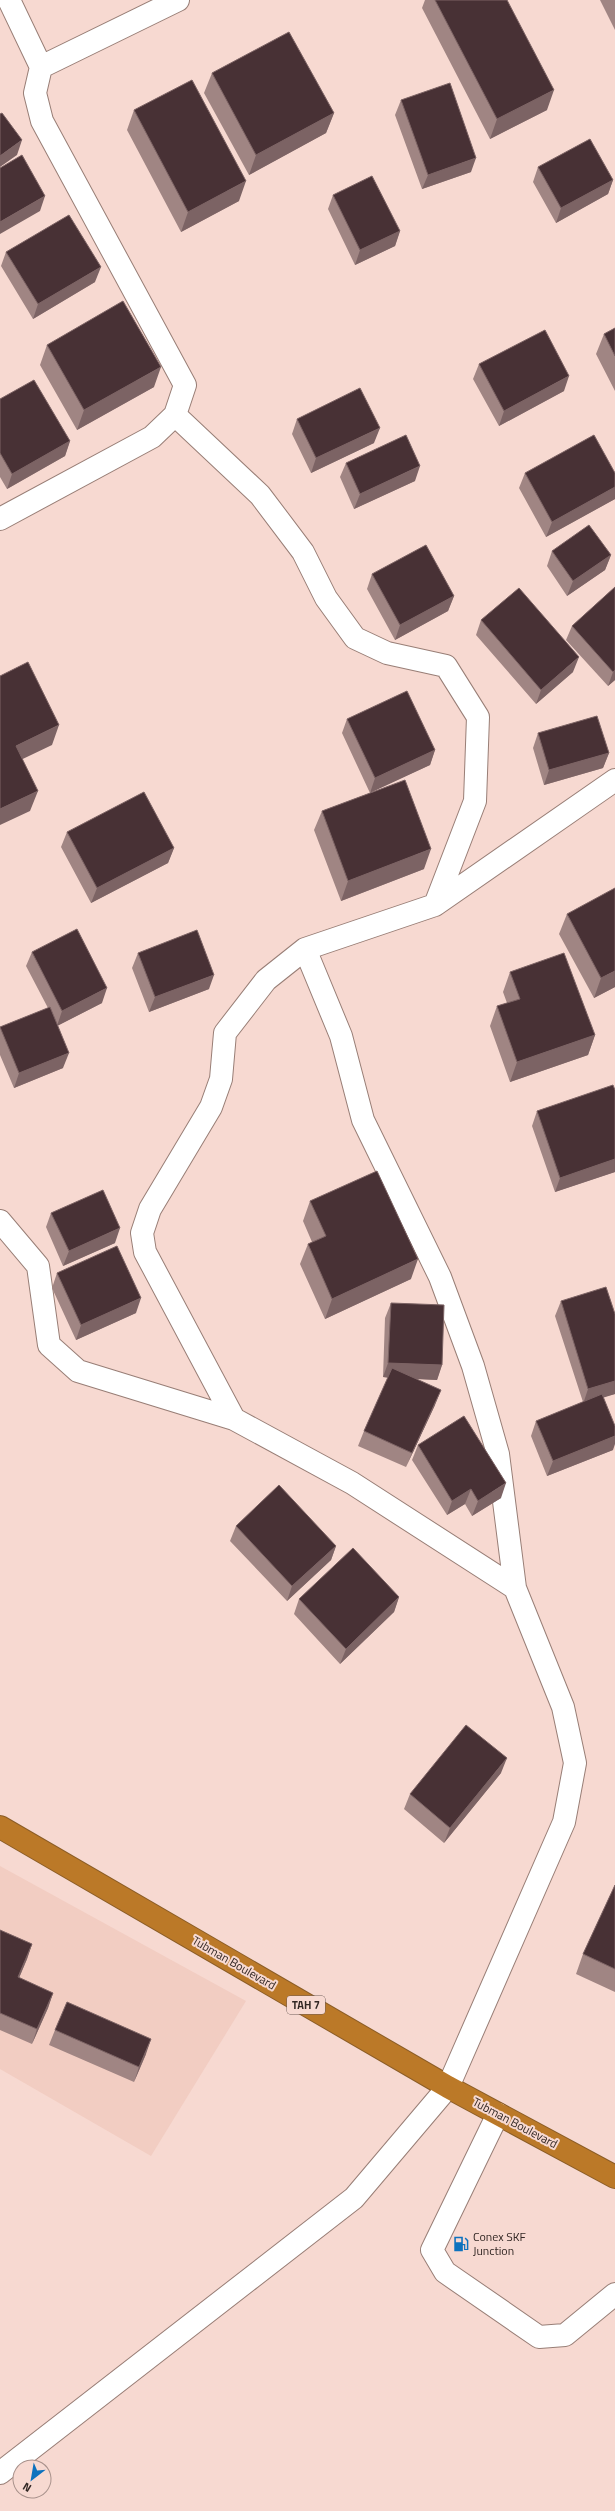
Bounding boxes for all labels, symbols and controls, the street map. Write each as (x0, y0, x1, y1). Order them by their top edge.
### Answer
street label: Tubman Boulevard (189, 1931, 280, 1994)
road number: TAH 7 (287, 1996, 325, 2014)
street label: Tubman Boulevard (469, 2092, 561, 2153)
place label: Conex SKF Junction (473, 2227, 526, 2260)
fuel station icon: Conex SKF Junction (452, 2235, 470, 2253)
north arrow (12, 2459, 52, 2499)
text: N (19, 2479, 34, 2496)

